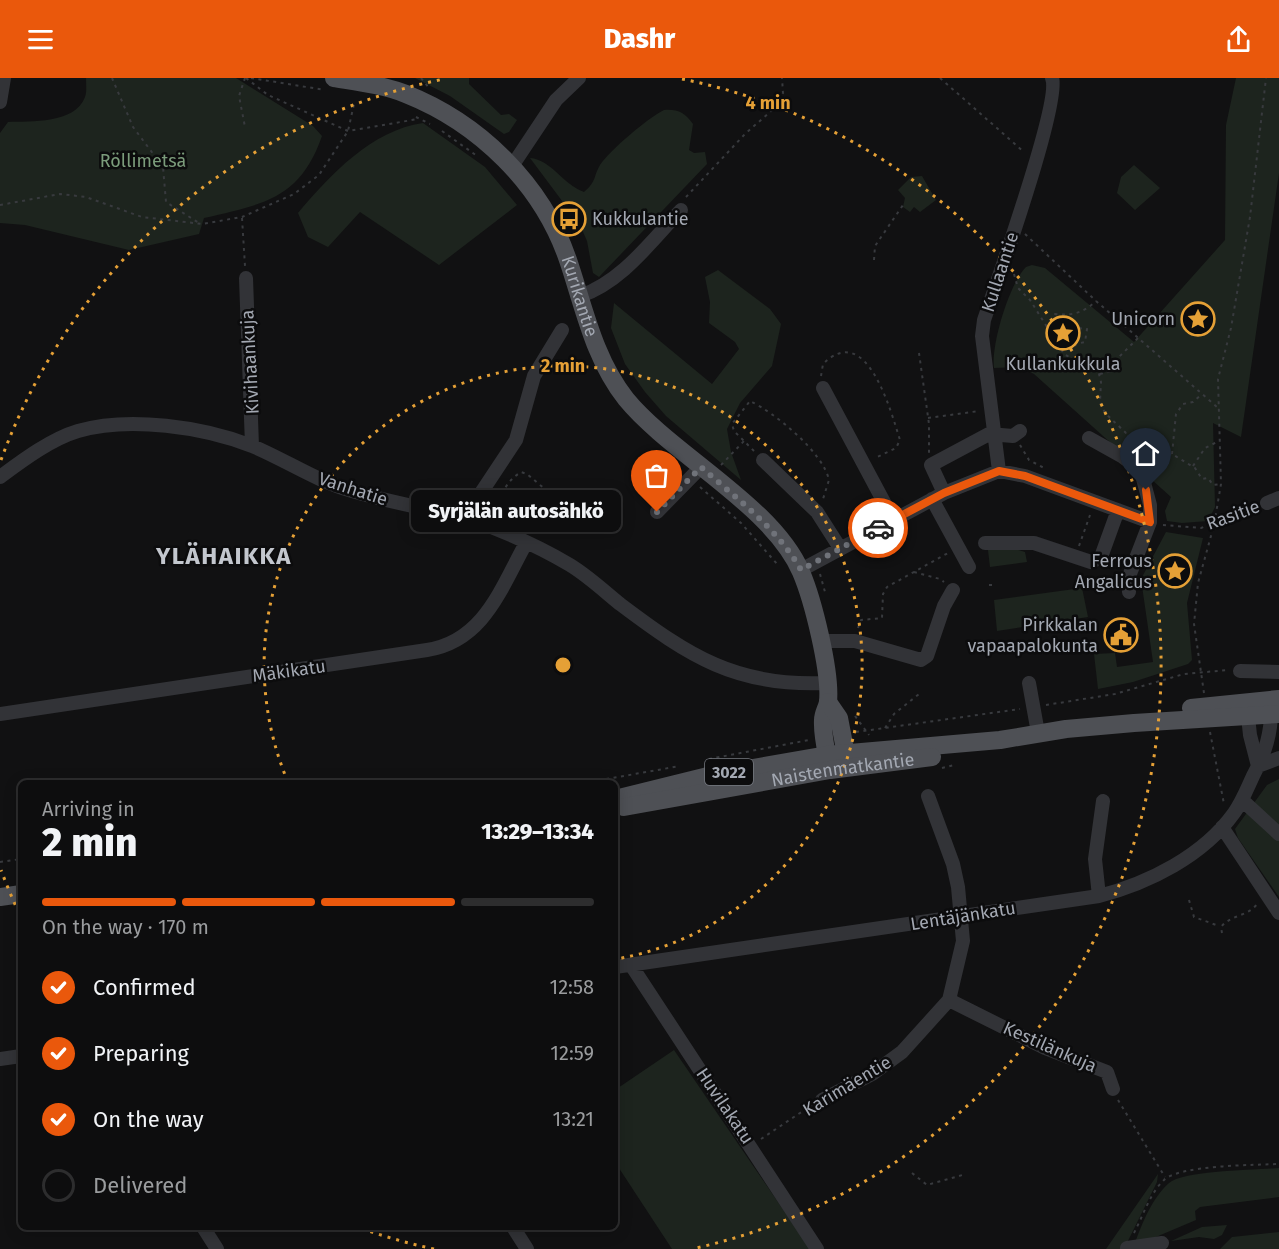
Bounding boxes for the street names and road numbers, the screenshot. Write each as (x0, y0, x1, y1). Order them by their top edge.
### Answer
street label: Kullaantie (977, 229, 1023, 315)
street label: Kurikantie (556, 253, 603, 340)
street label: Kivihaankuja (236, 309, 264, 415)
street label: Vanhatie (316, 468, 390, 510)
street label: Rasitie (1203, 495, 1263, 535)
street label: Mäkikatu (251, 655, 327, 687)
street label: Naistenmatkantie (769, 748, 916, 791)
road number: 3022 (705, 759, 753, 785)
street label: Lentäjänkatu (909, 897, 1017, 935)
street label: Kestilänkuja (1000, 1017, 1100, 1077)
street label: Karimäentie (799, 1051, 895, 1121)
street label: Huvilakatu (691, 1064, 759, 1148)

